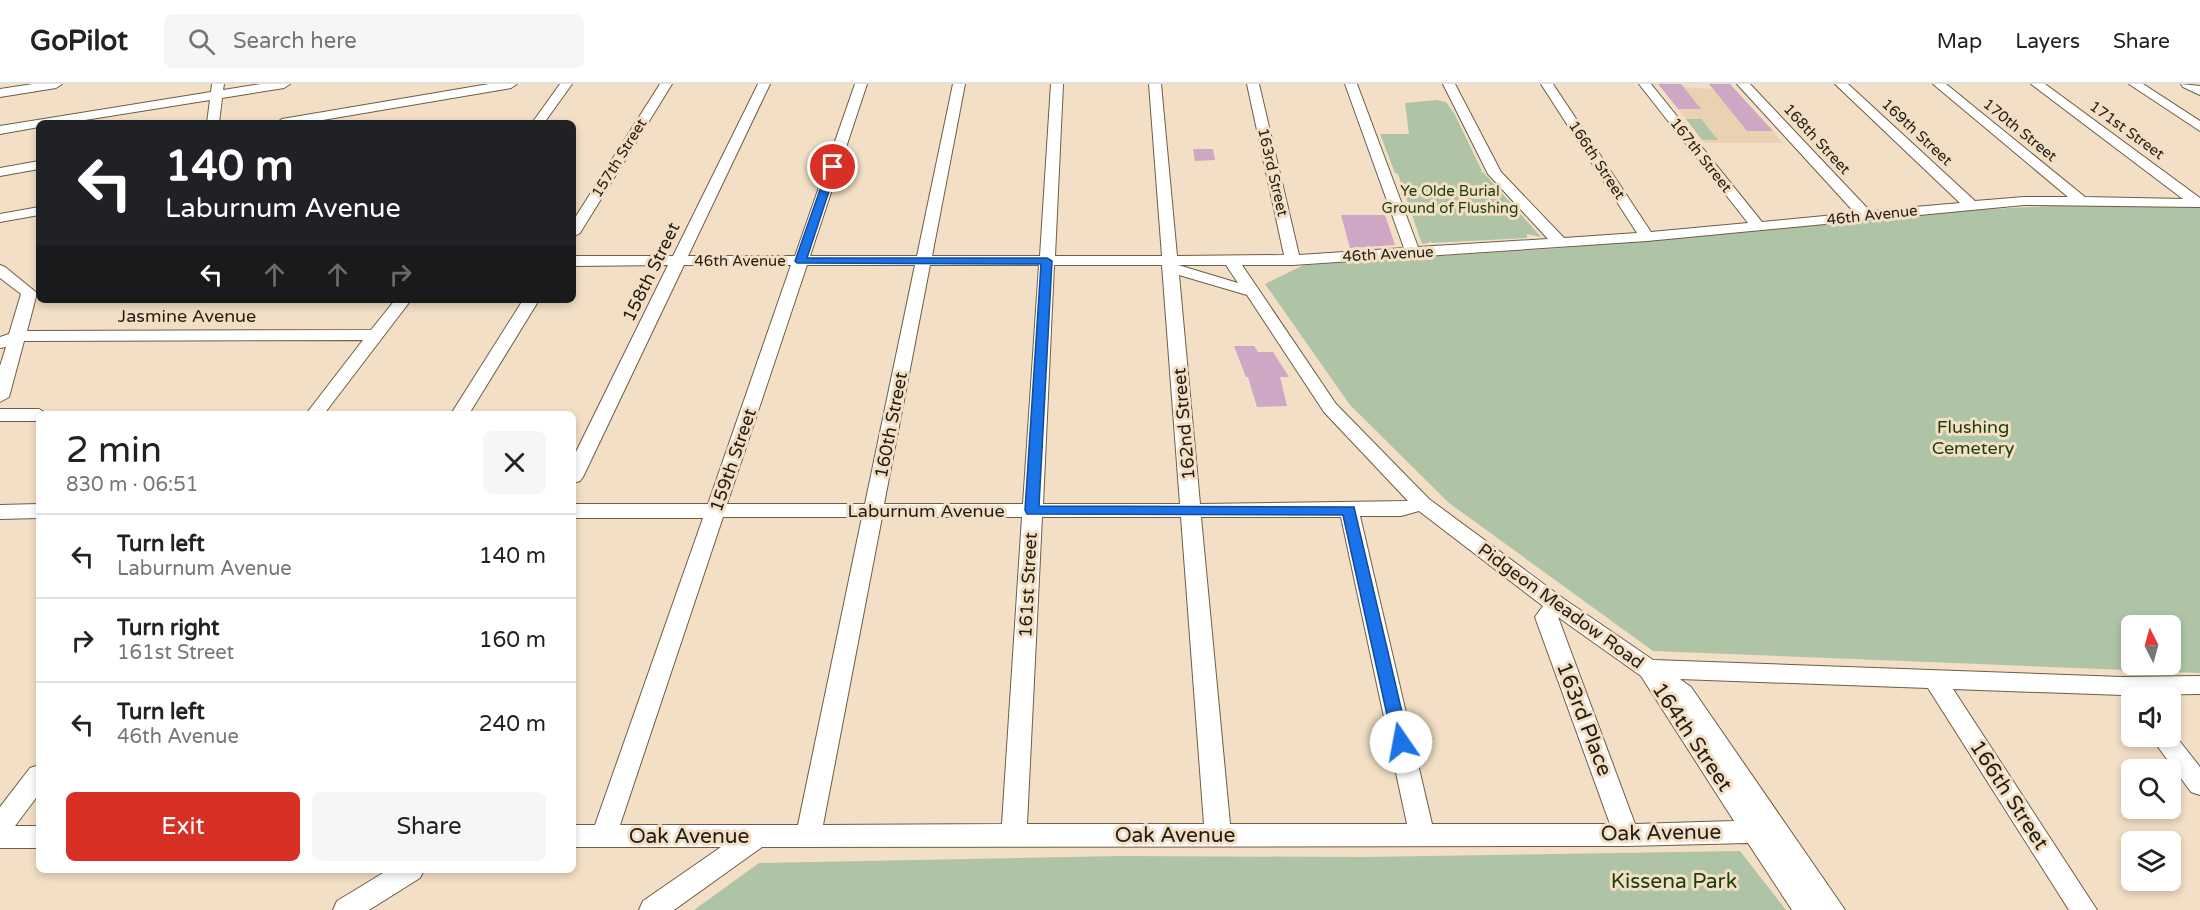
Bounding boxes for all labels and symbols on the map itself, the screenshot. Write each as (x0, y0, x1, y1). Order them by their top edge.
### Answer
street label: 169th Street (1878, 95, 1956, 169)
street label: 170th Street (1979, 95, 2061, 165)
street label: 171st Street (2086, 97, 2168, 163)
street label: 168th Street (1780, 100, 1854, 178)
street label: 167th Street (1666, 114, 1736, 196)
street label: 157th Street (588, 115, 651, 201)
street label: 166th Street (1565, 117, 1629, 203)
street label: 163rd Street (1254, 126, 1292, 218)
pin (807, 141, 858, 192)
park label: Ye Olde Burial Ground of Flushing (1382, 182, 1518, 217)
street label: 46th Avenue (1826, 201, 1918, 229)
street label: 158th Street (617, 219, 685, 325)
street label: 46th Avenue (1342, 243, 1434, 265)
street label: 46th Avenue (694, 252, 786, 270)
street label: Jasmine Avenue (118, 305, 256, 327)
street label: 162nd Street (1168, 367, 1200, 481)
street label: 160th Street (870, 370, 912, 480)
street label: 159th Street (705, 405, 761, 515)
park label: Flushing Cemetery (1932, 416, 2015, 459)
street label: Laburnum Avenue (847, 500, 1005, 522)
street label: 161st Street (1014, 532, 1042, 638)
street label: Pidgeon Meadow Road (1474, 538, 1648, 674)
north arrow (2121, 615, 2181, 675)
street label: 163rd Place (1551, 658, 1617, 780)
street label: 164th Street (1646, 678, 1738, 796)
position arrow (1369, 710, 1433, 774)
street label: 166th Street (1964, 735, 2054, 855)
street label: Oak Avenue (1600, 819, 1722, 847)
street label: Oak Avenue (1115, 823, 1235, 848)
street label: Oak Avenue (629, 824, 749, 849)
park label: Kissena Park (1611, 869, 1737, 894)

